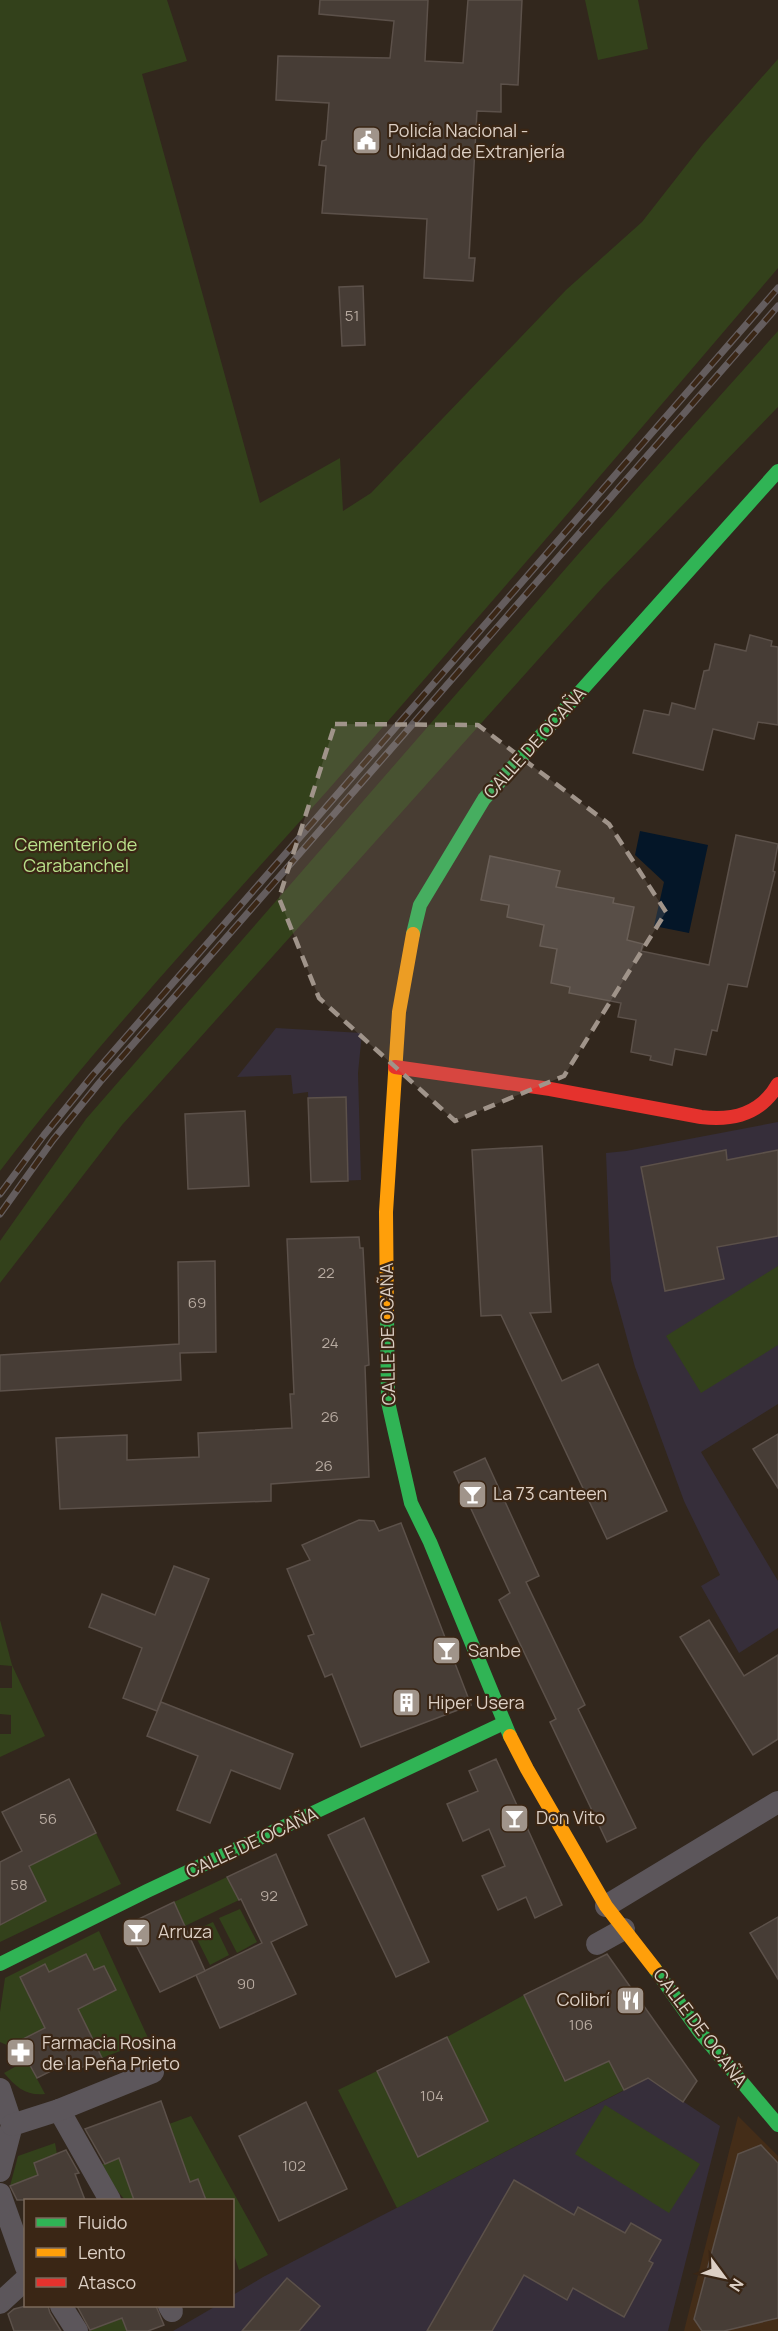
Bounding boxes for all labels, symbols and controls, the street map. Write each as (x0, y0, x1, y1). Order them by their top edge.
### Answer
place label: Policía Nacional - Unidad de Extranjería (388, 118, 565, 163)
public building icon: Policía Nacional - Unidad de Extranjería (351, 125, 383, 157)
house number: 51 (345, 305, 359, 326)
street label: CALLE DE OCAÑA (478, 681, 591, 803)
park label: Cementerio de Carabanchel (15, 832, 137, 877)
house number: 22 (317, 1262, 335, 1283)
street label: CALLE DE OCAÑA (374, 1262, 400, 1406)
house number: 69 (188, 1292, 206, 1313)
house number: 24 (321, 1332, 339, 1353)
house number: 26 (321, 1406, 339, 1427)
house number: 26 (315, 1455, 333, 1476)
bar icon: La 73 canteen (456, 1478, 488, 1510)
place label: La 73 canteen (493, 1481, 607, 1505)
bar icon: Sanbe (431, 1635, 463, 1667)
place label: Sanbe (468, 1638, 521, 1662)
building icon: Hiper Usera (391, 1687, 423, 1719)
place label: Hiper Usera (428, 1690, 525, 1714)
street label: CALLE DE OCAÑA (182, 1801, 322, 1883)
bar icon: Don Vito (499, 1802, 531, 1834)
place label: Don Vito (536, 1805, 605, 1829)
house number: 56 (39, 1808, 57, 1829)
house number: 58 (10, 1874, 28, 1895)
house number: 92 (260, 1885, 278, 1906)
bar icon: Arruza (121, 1916, 153, 1948)
place label: Arruza (158, 1919, 212, 1943)
street label: CALLE DE OCAÑA (648, 1963, 754, 2092)
house number: 90 (237, 1973, 255, 1994)
restaurant icon: Colibrí (615, 1984, 647, 2016)
place label: Colibrí (557, 1987, 610, 2011)
house number: 106 (569, 2014, 593, 2035)
place label: Farmacia Rosina de la Peña Prieto (42, 2030, 180, 2075)
pharmacy icon: Farmacia Rosina de la Peña Prieto (5, 2037, 37, 2069)
house number: 104 (420, 2085, 444, 2106)
house number: 102 (282, 2155, 306, 2176)
legend (24, 2199, 234, 2307)
text: Fluido (78, 2210, 127, 2234)
text: Lento (78, 2240, 126, 2264)
north arrow (694, 2247, 754, 2307)
text: Atasco (78, 2270, 136, 2294)
text: N (724, 2274, 749, 2296)

